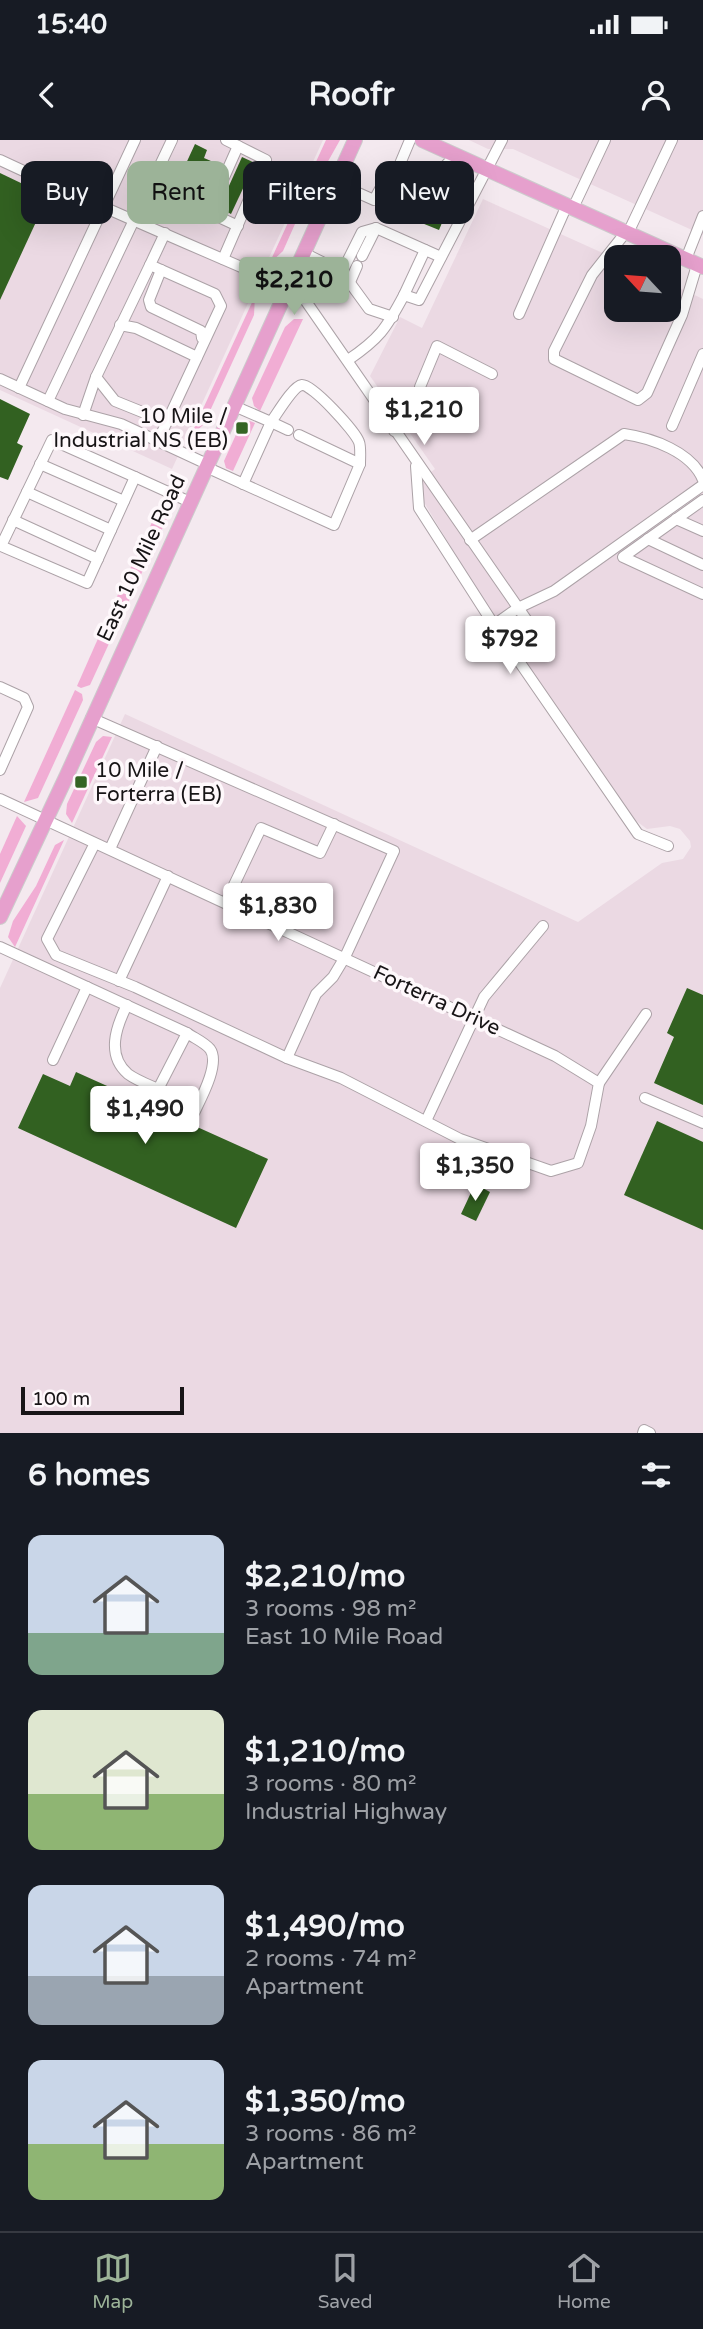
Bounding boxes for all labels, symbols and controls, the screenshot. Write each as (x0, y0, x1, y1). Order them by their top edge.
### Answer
text: 15:40 (35, 9, 107, 40)
icon: back (28, 76, 66, 114)
text: Roofr (308, 76, 395, 114)
icon: person (637, 76, 675, 114)
chip: Buy (21, 161, 113, 224)
chip: Rent (127, 161, 229, 224)
chip: Filters (243, 161, 361, 224)
chip: New (375, 161, 474, 224)
north arrow (604, 245, 681, 322)
map controls (604, 245, 681, 322)
pin: $2,210 (237, 258, 351, 317)
text: $2,210 (255, 266, 333, 294)
pin: $1,210 (367, 387, 481, 447)
text: $1,210 (385, 396, 463, 424)
place label: 10 Mile / Industrial NS (EB) (53, 404, 228, 453)
marker: 10 Mile / Industrial NS (EB) (234, 420, 250, 436)
street label: East 10 Mile Road (92, 471, 191, 646)
pin: $792 (469, 616, 551, 676)
text: $792 (481, 625, 539, 653)
place label: 10 Mile / Forterra (EB) (95, 758, 222, 807)
marker: 10 Mile / Forterra (EB) (73, 774, 89, 790)
pin: $1,830 (221, 884, 335, 943)
text: $1,830 (239, 892, 317, 920)
street label: Forterra Drive (369, 960, 505, 1041)
pin: $1,490 (88, 1086, 202, 1146)
text: $1,490 (106, 1095, 184, 1123)
pin: $1,350 (418, 1144, 532, 1203)
text: $1,350 (436, 1152, 514, 1180)
scale bar (21, 1384, 184, 1416)
text: 100 m (32, 1388, 90, 1410)
icon: filters (637, 1456, 675, 1494)
text: 6 homes (28, 1457, 150, 1494)
text: $2,210/mo (245, 1558, 405, 1595)
icon: home (84, 1563, 168, 1647)
text: 3 rooms · 98 m² (245, 1595, 416, 1623)
text: East 10 Mile Road (245, 1623, 443, 1651)
text: $1,210/mo (245, 1733, 405, 1770)
icon: home (84, 1738, 168, 1822)
text: 3 rooms · 80 m² (245, 1770, 416, 1798)
text: Industrial Highway (245, 1798, 447, 1826)
text: $1,490/mo (245, 1908, 405, 1945)
icon: home (84, 1913, 168, 1997)
text: 2 rooms · 74 m² (245, 1945, 416, 1973)
text: Apartment (245, 1973, 364, 2001)
text: $1,350/mo (245, 2083, 405, 2120)
icon: home (84, 2088, 168, 2172)
text: 3 rooms · 86 m² (245, 2120, 416, 2148)
text: Apartment (245, 2148, 364, 2176)
tab: Map (92, 2249, 133, 2313)
tab: Saved (318, 2249, 373, 2313)
tab: Home (557, 2249, 611, 2313)

